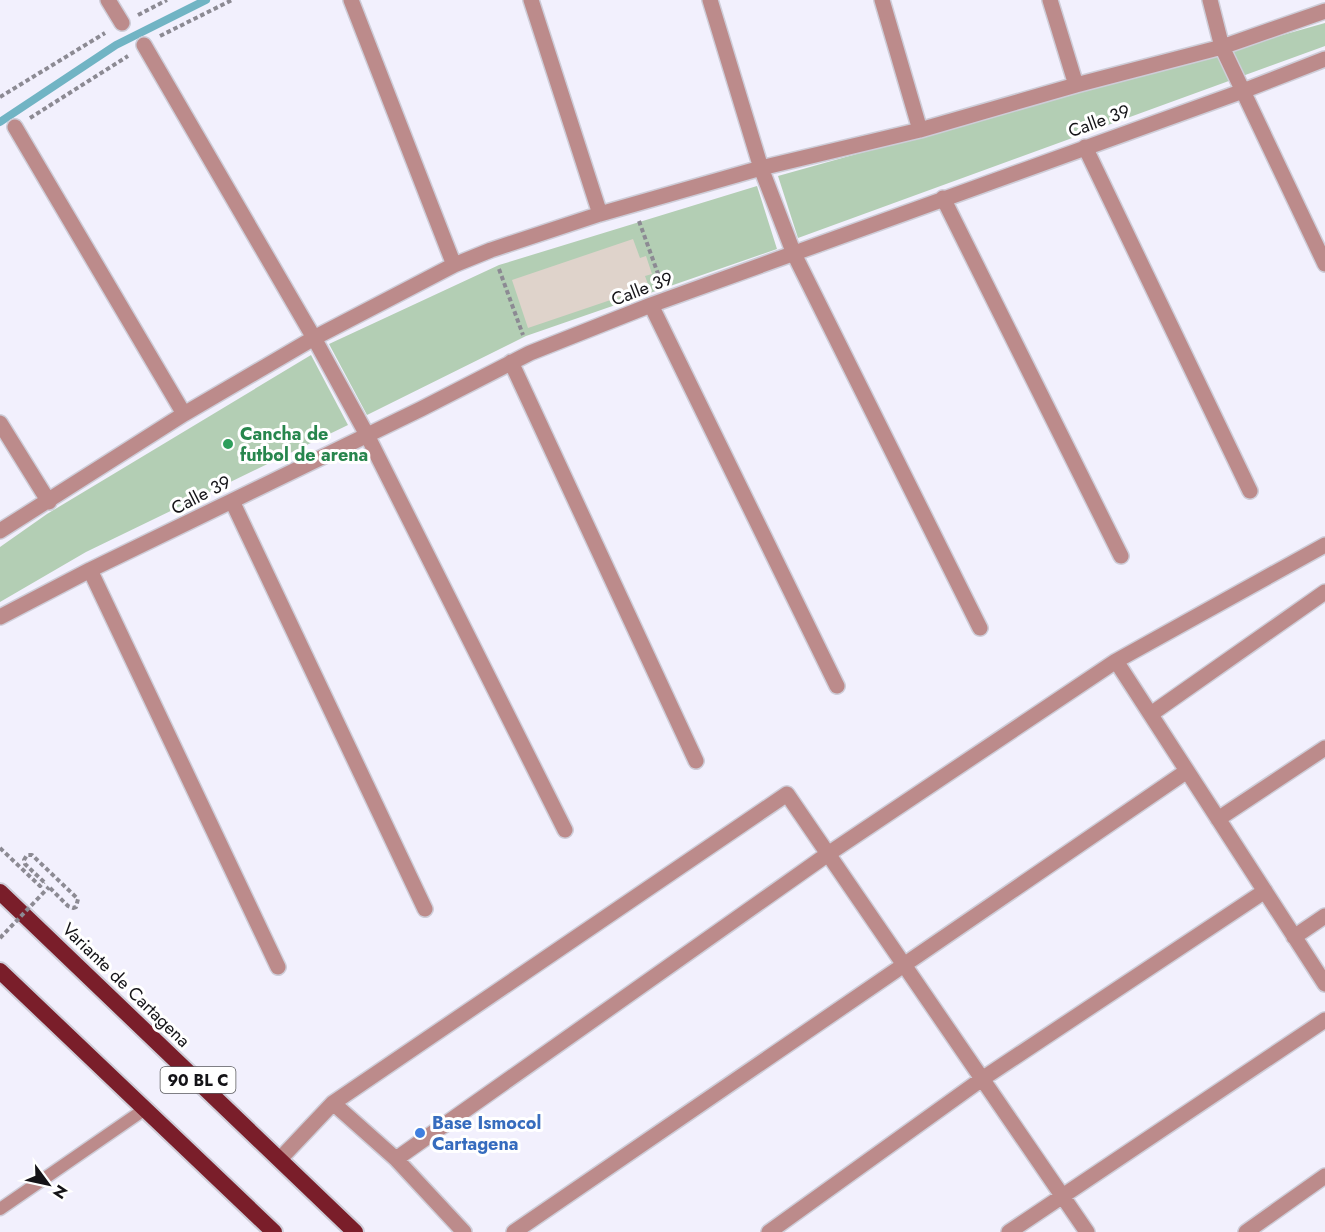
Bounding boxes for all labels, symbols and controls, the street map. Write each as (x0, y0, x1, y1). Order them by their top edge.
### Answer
street label: Calle 39 (1064, 98, 1134, 144)
street label: Calle 39 (607, 265, 677, 313)
place label: Cancha de futbol de arena (240, 421, 368, 468)
marker: Cancha de futbol de arena (221, 437, 235, 451)
street label: Calle 39 (167, 469, 235, 521)
street label: Variante de Cartagena (56, 917, 196, 1053)
road number: 90 BL C (160, 1067, 236, 1093)
place label: Base Ismocol Cartagena (432, 1110, 541, 1157)
marker: Base Ismocol Cartagena (413, 1126, 427, 1140)
north arrow (18, 1154, 78, 1214)
text: N (47, 1180, 73, 1203)

